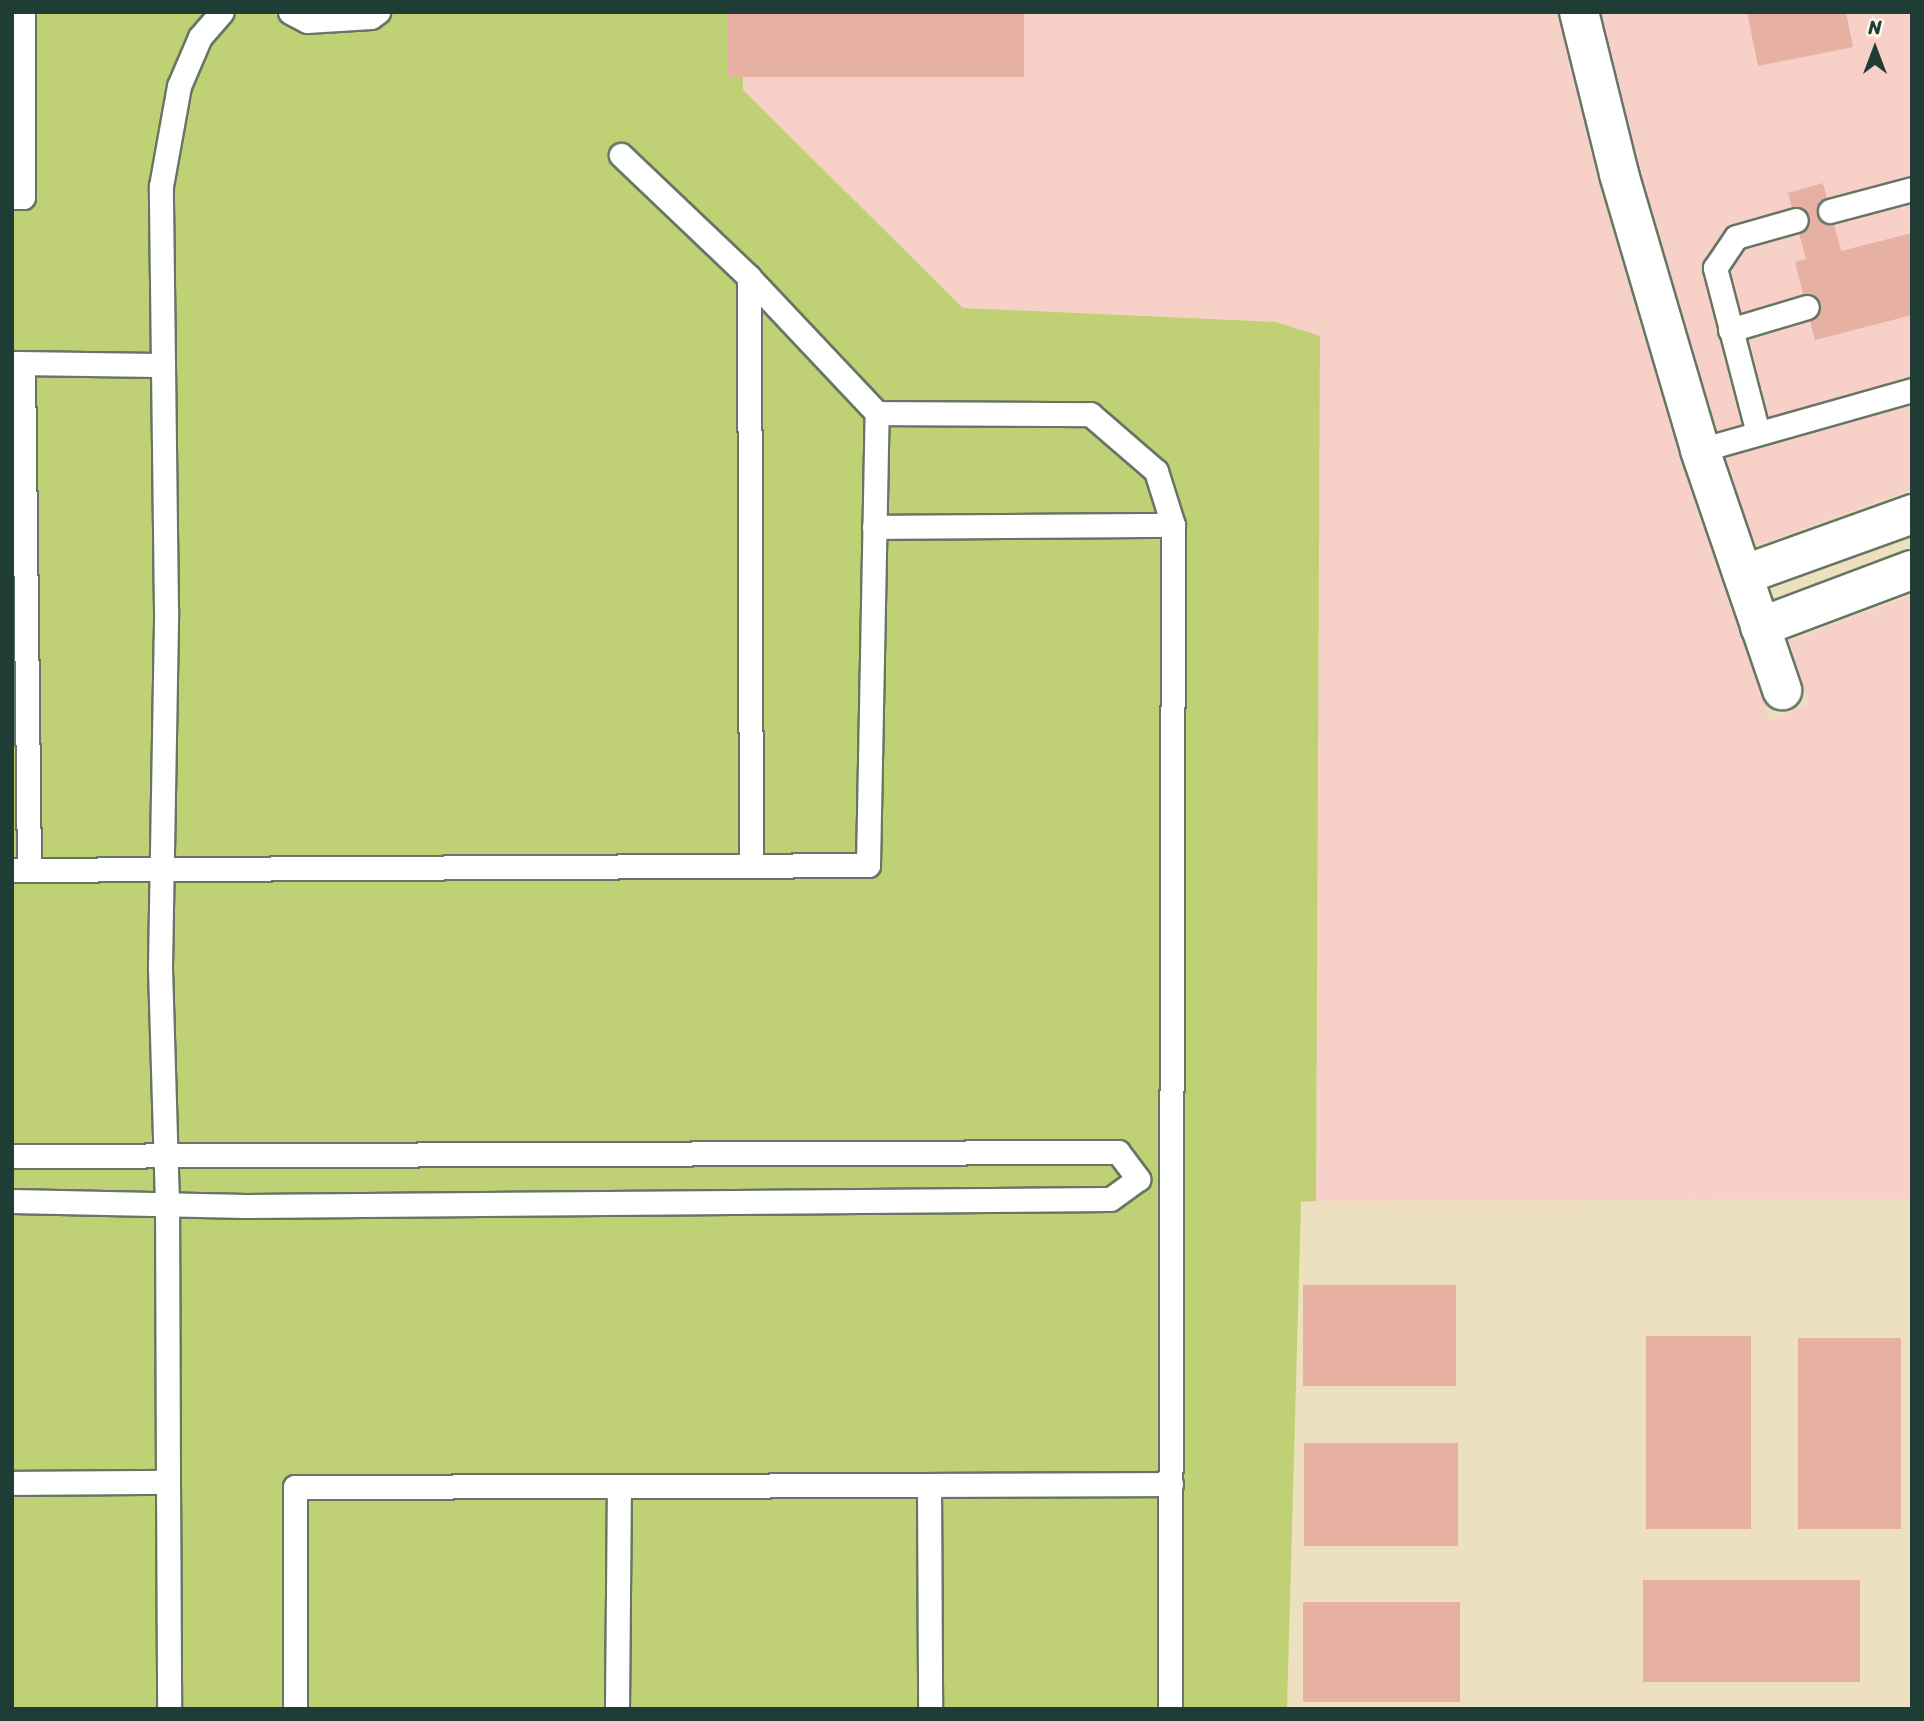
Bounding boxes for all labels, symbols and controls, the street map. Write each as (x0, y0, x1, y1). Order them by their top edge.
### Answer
text: N (1868, 11, 1882, 44)
north arrow (1840, 14, 1910, 84)

